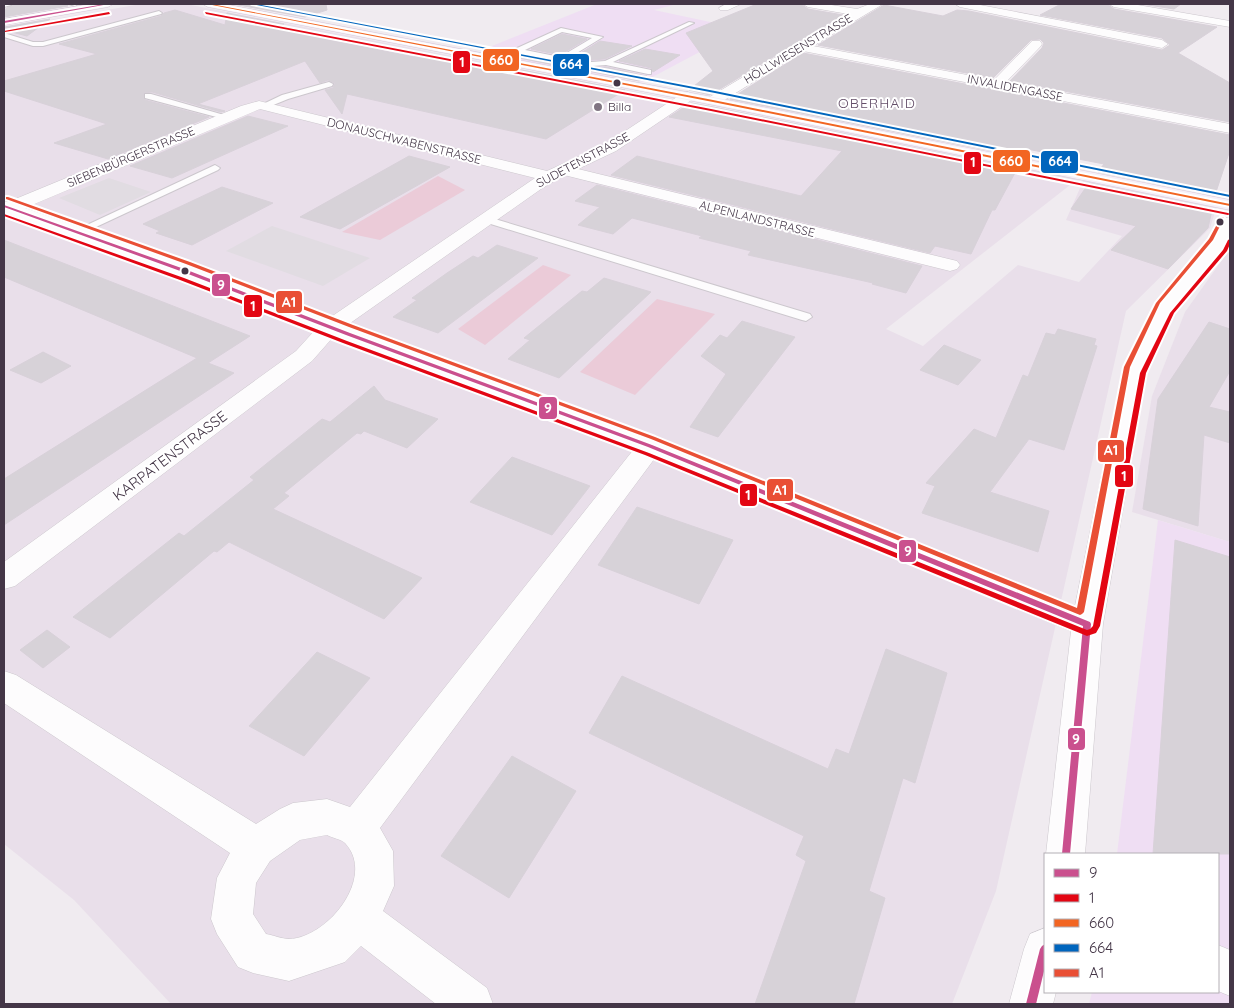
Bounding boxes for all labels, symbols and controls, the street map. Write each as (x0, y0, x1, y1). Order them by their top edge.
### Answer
street label: HÖLLWIESENSTRASSE (741, 10, 855, 87)
line badge: 660 (482, 48, 520, 72)
line badge: 1 (452, 50, 471, 74)
text: 660 (489, 51, 513, 69)
text: 1 (459, 53, 465, 71)
line badge: 664 (552, 53, 590, 77)
text: 664 (559, 55, 583, 73)
street label: INVALIDENGASSE (966, 71, 1064, 104)
unlabelled marker (612, 78, 622, 88)
district label: OBERHAID (838, 94, 916, 112)
place label: Billa (608, 99, 631, 114)
marker: Billa (592, 101, 604, 113)
street label: DONAUSCHWABENSTRASSE (325, 114, 483, 167)
street label: SIEBENBÜRGERSTRASSE (65, 123, 197, 190)
street label: SUDETENSTRASSE (533, 129, 632, 191)
line badge: 660 (992, 149, 1031, 173)
line badge: 664 (1040, 150, 1079, 174)
line badge: 1 (963, 151, 982, 175)
text: 660 (999, 152, 1023, 170)
text: 664 (1048, 152, 1072, 170)
text: 1 (970, 153, 976, 171)
street label: ALPENLANDSTRASSE (698, 197, 817, 240)
unlabelled marker (1215, 217, 1225, 227)
unlabelled marker (180, 266, 190, 276)
line badge: 9 (211, 273, 231, 297)
text: 9 (217, 276, 225, 294)
line badge: A1 (275, 290, 303, 314)
text: A1 (282, 293, 296, 311)
line badge: 1 (243, 294, 263, 318)
text: 1 (250, 297, 256, 315)
line badge: 9 (538, 396, 558, 420)
text: 9 (544, 399, 552, 417)
street label: KARPATENSTRASSE (109, 406, 231, 505)
line badge: A1 (1097, 439, 1125, 463)
text: A1 (1104, 441, 1118, 459)
line badge: 1 (1114, 464, 1134, 488)
text: 1 (1121, 467, 1127, 485)
line badge: A1 (766, 478, 794, 502)
text: A1 (773, 481, 787, 499)
line badge: 1 (739, 483, 758, 507)
text: 1 (745, 486, 751, 504)
line badge: 9 (898, 539, 917, 563)
text: 9 (904, 542, 912, 560)
line badge: 9 (1067, 727, 1086, 751)
text: 9 (1072, 730, 1080, 748)
legend (1044, 853, 1219, 993)
text: 9 (1089, 863, 1097, 882)
text: 1 (1089, 888, 1095, 907)
text: 660 (1089, 913, 1114, 932)
text: 664 (1089, 938, 1113, 957)
text: A1 (1089, 963, 1104, 982)

